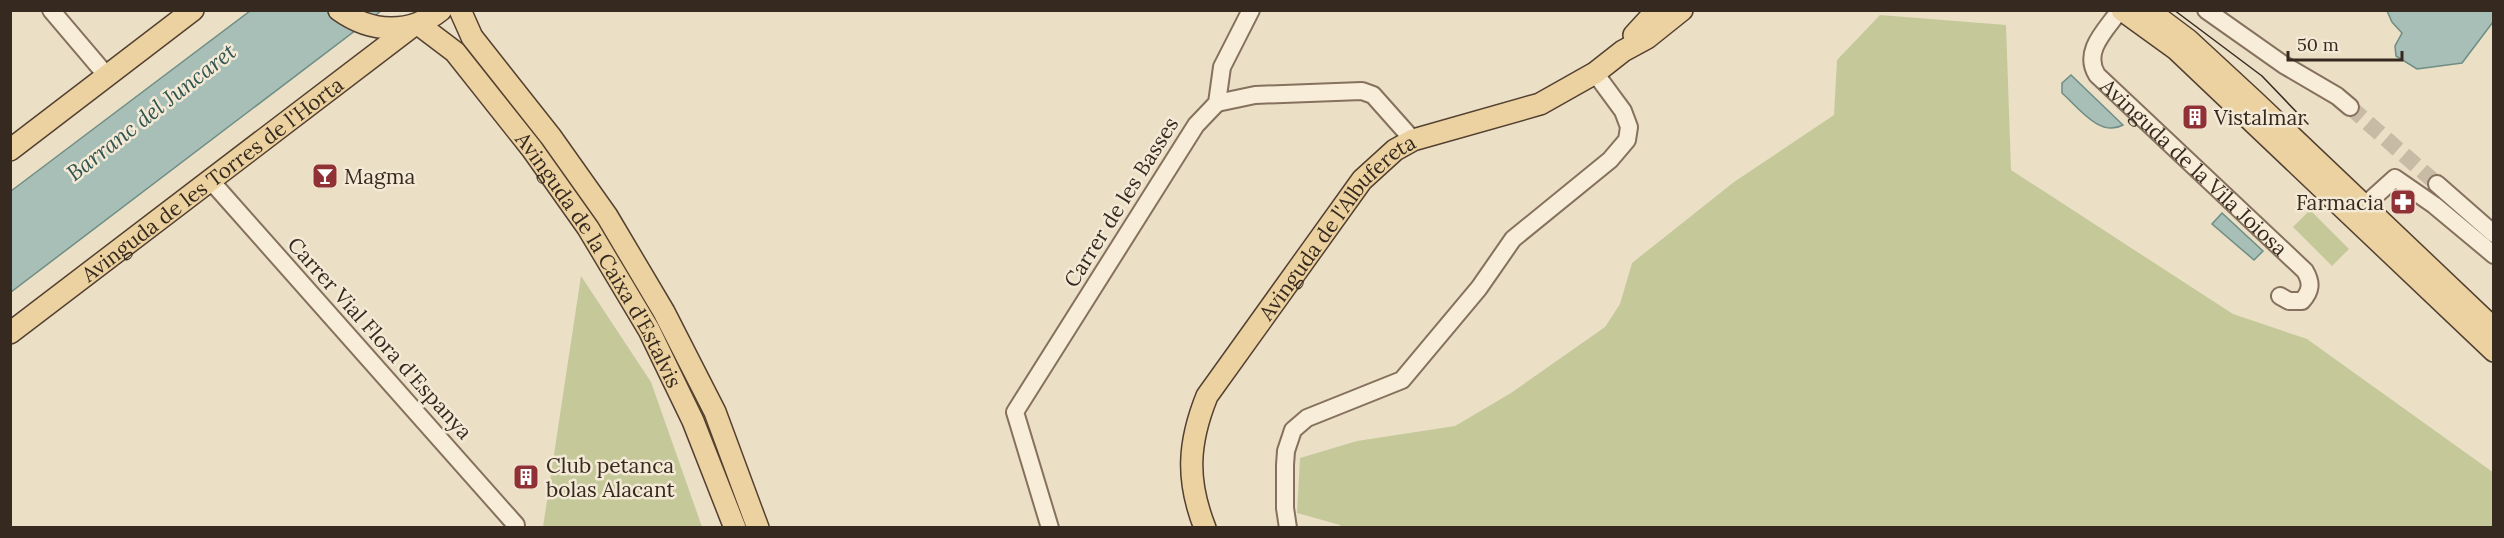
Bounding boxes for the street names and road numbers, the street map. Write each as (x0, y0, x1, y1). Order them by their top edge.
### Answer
street label: Avinguda de les Torres de l'Horta (75, 70, 349, 288)
street label: Avinguda de la Vila Joiosa (2095, 72, 2294, 261)
street label: Carrer de les Basses (1058, 112, 1184, 292)
street label: Avinguda de la Caixa d'Estalvis (509, 125, 688, 392)
street label: Avinguda de l'Albufereta (1252, 128, 1420, 326)
street label: Carrer Vial Flora d'Espanya (282, 231, 478, 445)

